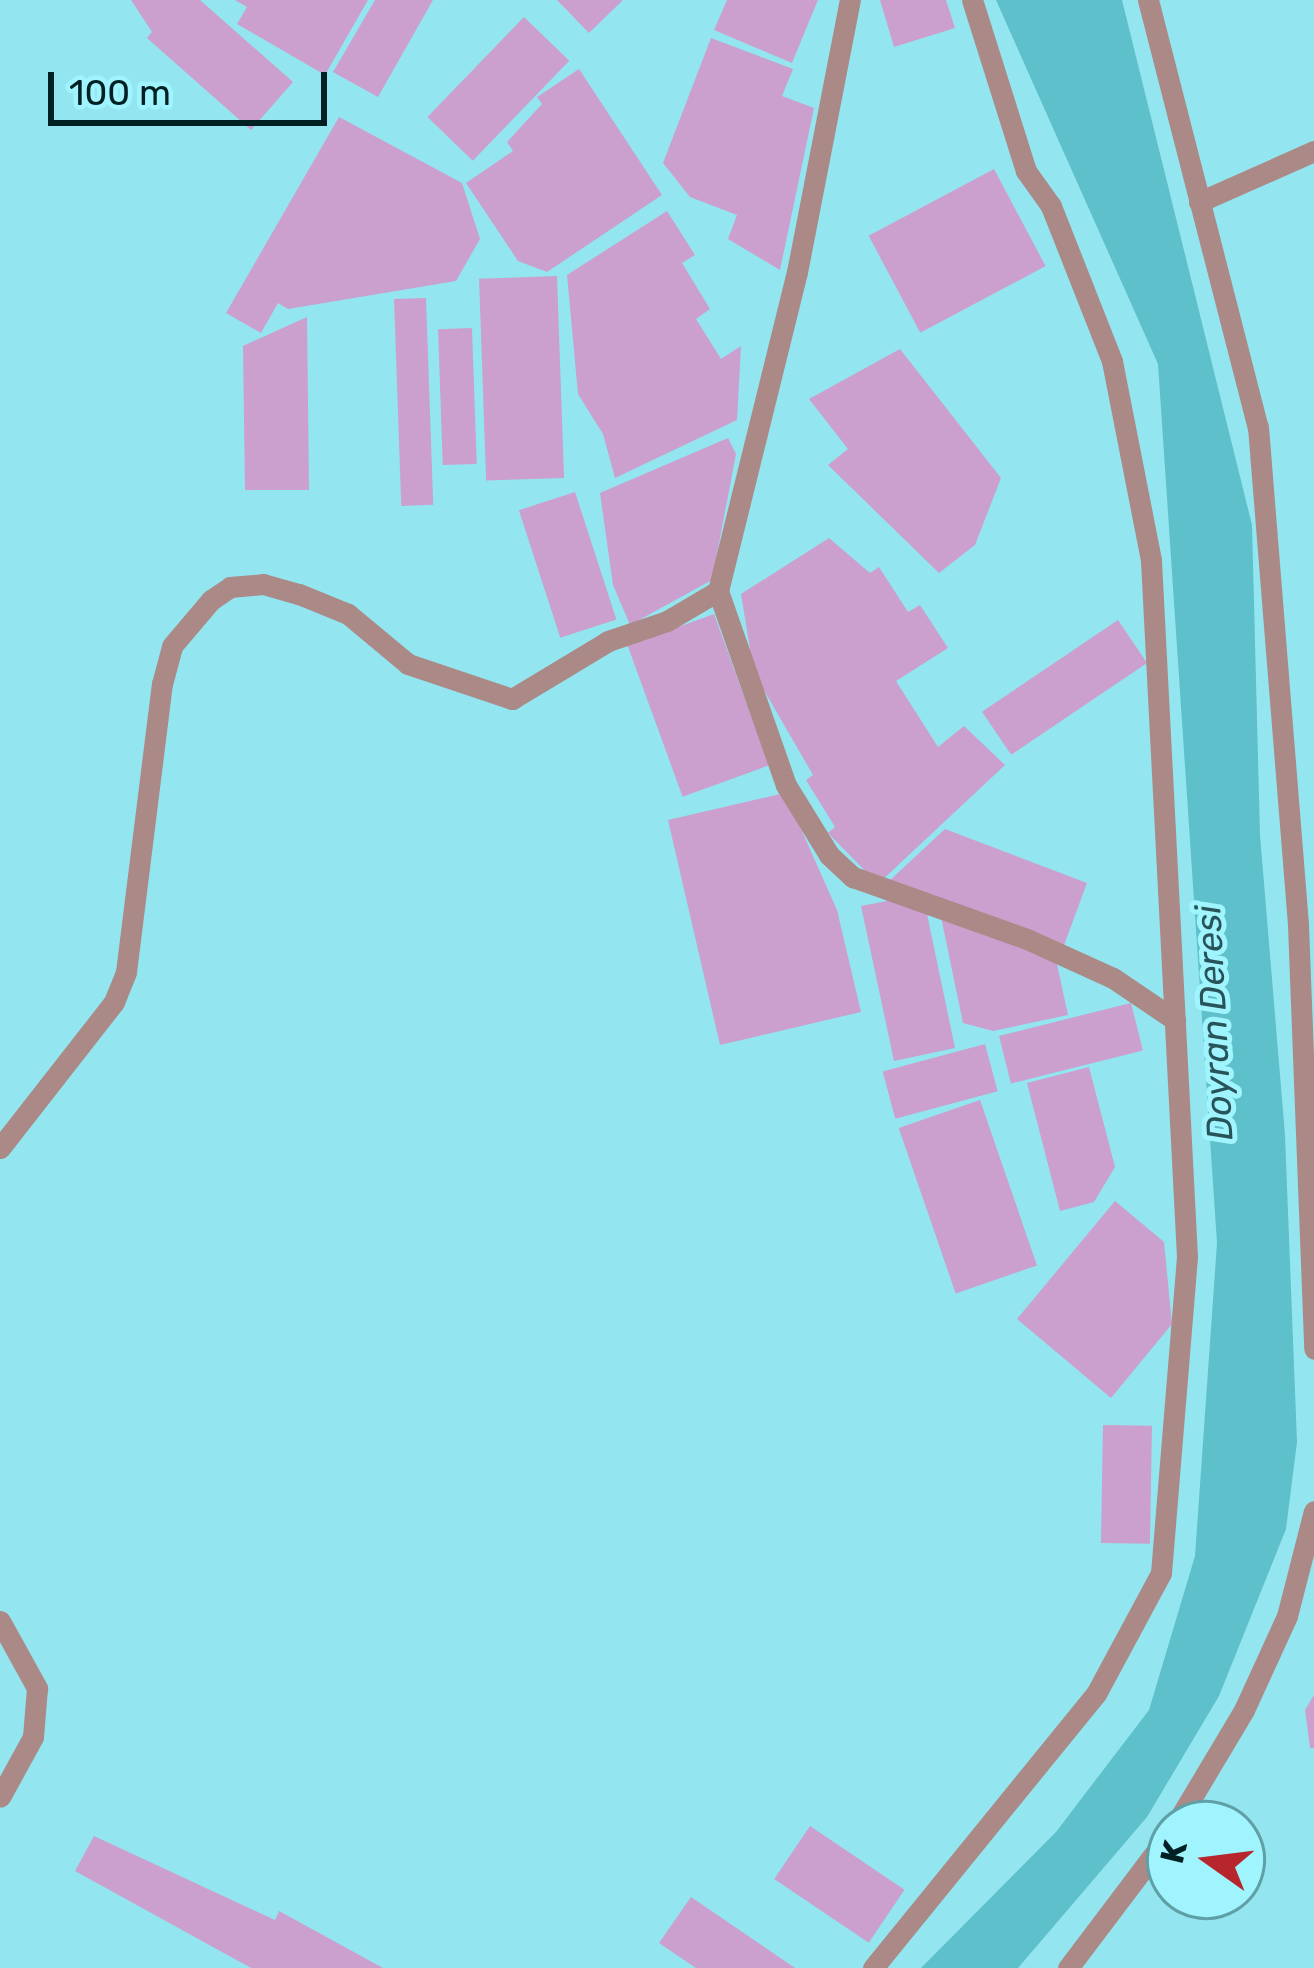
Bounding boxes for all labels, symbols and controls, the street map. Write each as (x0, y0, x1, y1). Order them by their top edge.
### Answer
scale bar (54, 48, 333, 122)
text: 100 m (69, 71, 171, 114)
water label: Doyran Deresi (1186, 904, 1242, 1142)
north arrow (1146, 1800, 1266, 1920)
text: K (1152, 1837, 1195, 1867)

